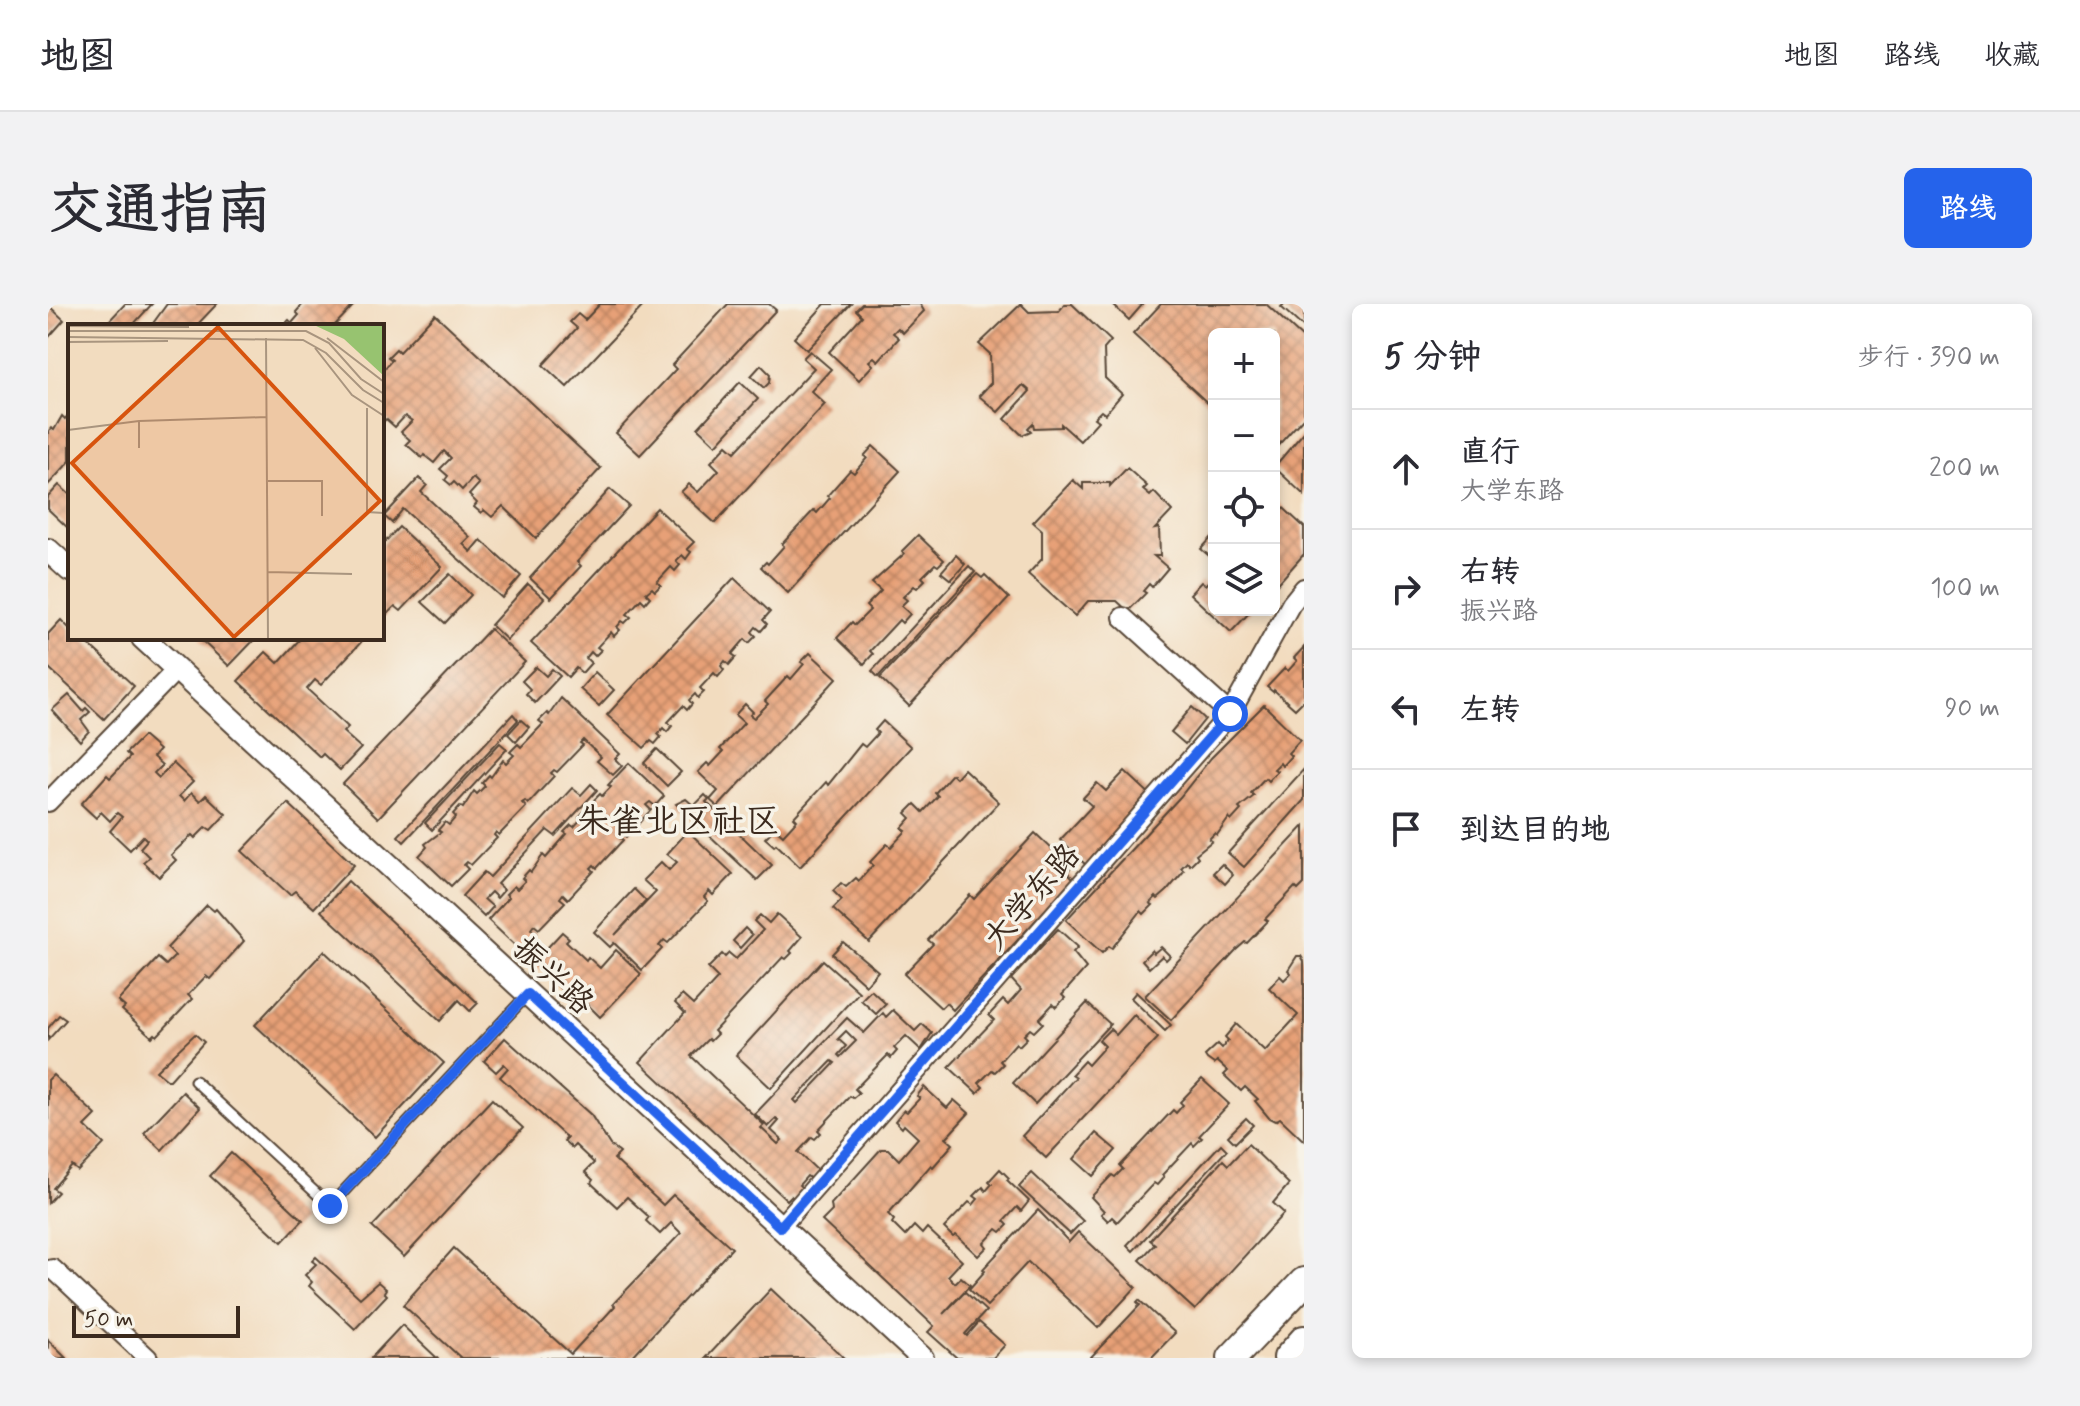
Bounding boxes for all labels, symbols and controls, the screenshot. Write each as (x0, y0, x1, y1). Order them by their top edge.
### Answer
text: 地图 (40, 33, 116, 82)
text: 地图 (1784, 38, 1840, 75)
text: 路线 (1884, 38, 1940, 75)
text: 收藏 (1984, 38, 2040, 75)
button: 路线 (1904, 168, 2032, 248)
text: 交通指南 (48, 175, 272, 248)
inset map (68, 324, 384, 640)
map controls (1208, 328, 1280, 616)
button: + (1208, 328, 1280, 400)
text: 5 分钟 (1384, 335, 1482, 380)
text: 步行 · 390 m (1857, 341, 2000, 375)
button: − (1208, 400, 1280, 472)
text: 直行 (1460, 433, 1520, 472)
icon: ahead (1384, 447, 1428, 491)
text: 200 m (1929, 452, 2000, 486)
button: locate (1208, 472, 1280, 544)
text: 大学东路 (1460, 475, 1564, 509)
button: layers (1208, 544, 1280, 616)
text: 右转 (1460, 553, 1520, 592)
icon: right (1384, 567, 1428, 611)
text: 100 m (1930, 572, 2000, 606)
text: 振兴路 (1460, 595, 1538, 629)
icon: left (1384, 687, 1428, 731)
text: 左转 (1460, 691, 1520, 730)
text: 90 m (1945, 692, 2000, 726)
route start (1212, 696, 1248, 732)
district label: 朱雀北区社区 (576, 800, 780, 845)
icon: arrive (1384, 807, 1428, 851)
text: 到达目的地 (1460, 811, 1610, 850)
street label: 大学东路 (975, 835, 1090, 959)
street label: 振兴路 (503, 928, 602, 1025)
route end (312, 1188, 348, 1224)
scale bar (72, 1302, 240, 1338)
text: 50 m (84, 1306, 133, 1334)

